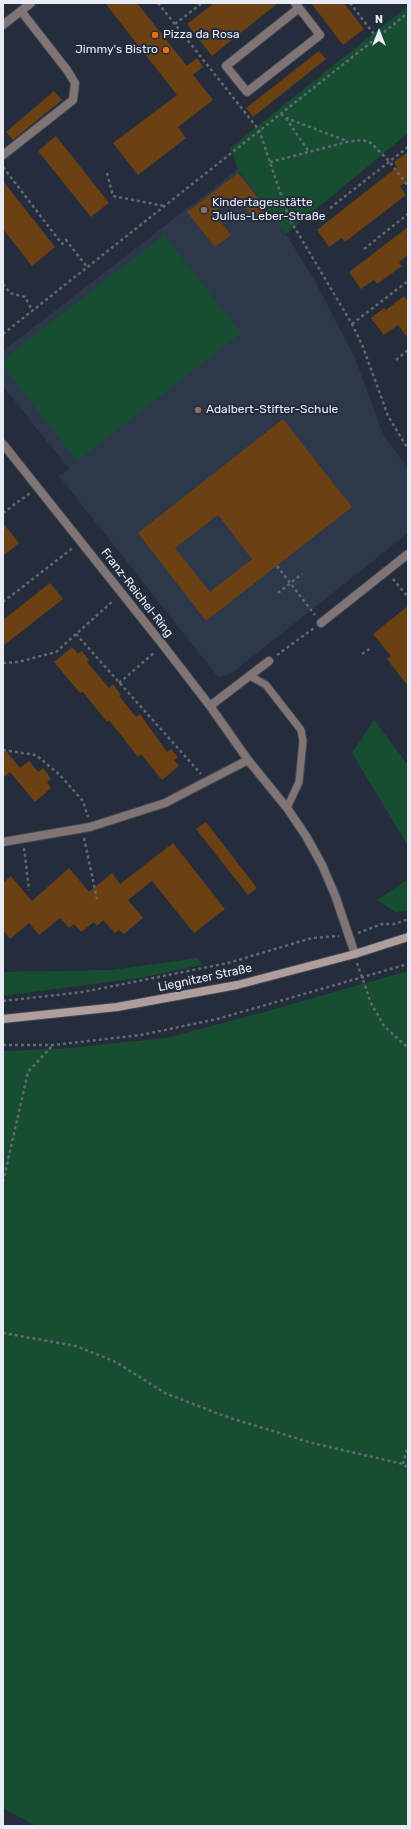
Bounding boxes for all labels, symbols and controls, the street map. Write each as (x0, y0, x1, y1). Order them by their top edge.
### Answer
north arrow (359, 12, 399, 52)
text: N (375, 13, 383, 26)
place label: Pizza da Rosa (163, 28, 240, 42)
marker: Pizza da Rosa (150, 30, 160, 40)
place label: Jimmy's Bistro (75, 43, 158, 57)
marker: Jimmy's Bistro (161, 45, 171, 55)
place label: Kindertagesstätte Julius-Leber-Straße (212, 196, 325, 224)
marker: Kindertagesstätte Julius-Leber-Straße (199, 205, 209, 215)
place label: Adalbert-Stifter-Schule (206, 403, 338, 417)
marker: Adalbert-Stifter-Schule (193, 405, 203, 415)
street label: Franz-Reichel-Ring (98, 546, 176, 640)
street label: Liegnitzer Straße (157, 961, 253, 995)

